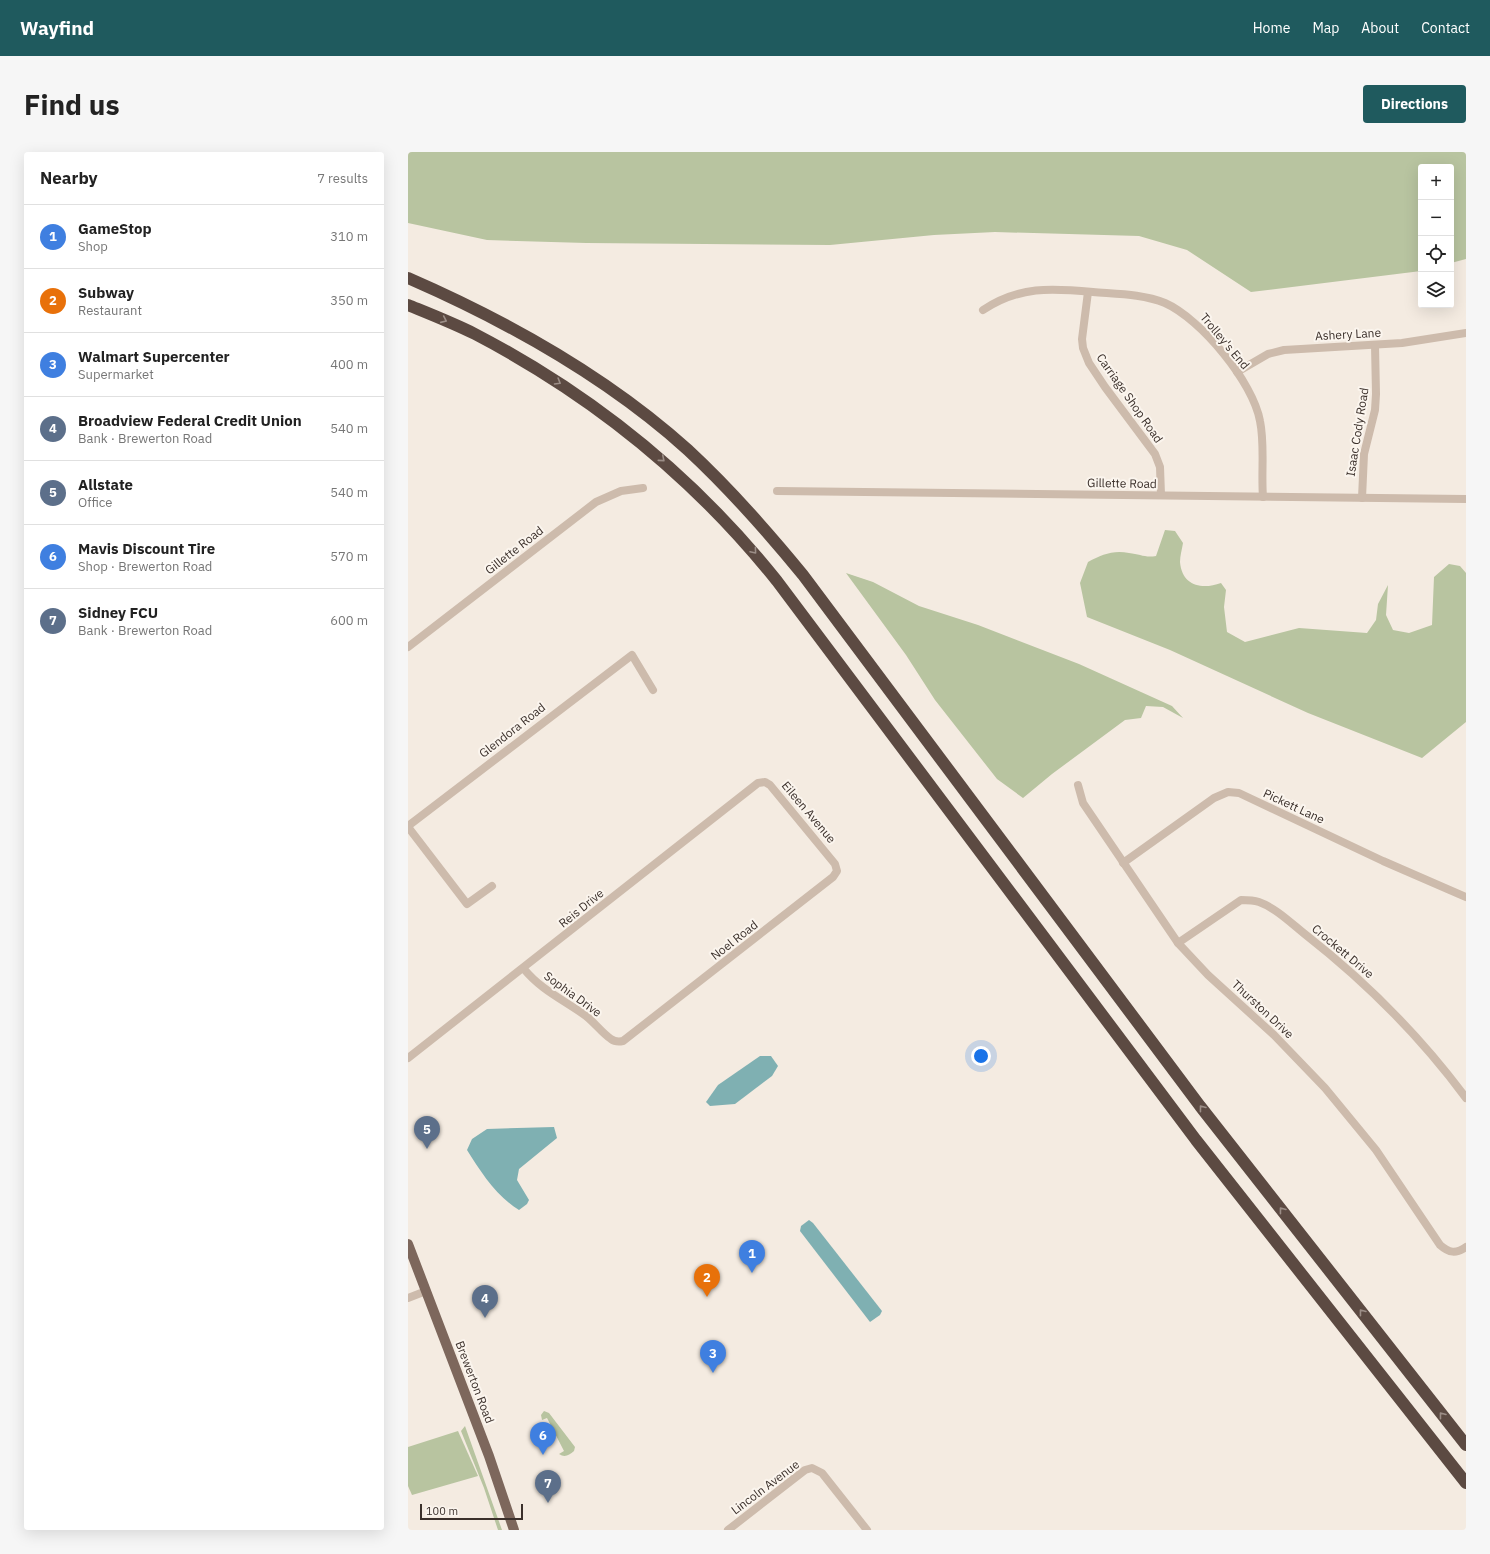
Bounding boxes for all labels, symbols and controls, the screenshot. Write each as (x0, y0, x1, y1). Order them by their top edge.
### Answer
text: Wayfind (20, 16, 94, 40)
text: Home (1253, 19, 1290, 37)
text: Map (1312, 19, 1339, 37)
text: About (1361, 19, 1399, 37)
text: Contact (1421, 19, 1470, 37)
button: Directions (1363, 85, 1466, 123)
text: Find us (24, 86, 120, 123)
map controls (1418, 164, 1454, 308)
button: + (1418, 164, 1454, 200)
text: Nearby (40, 167, 98, 189)
text: 7 results (317, 170, 368, 187)
button: − (1418, 200, 1454, 236)
text: GameStop (78, 219, 152, 238)
text: 1 (49, 228, 57, 245)
text: 310 m (330, 228, 368, 245)
button: locate (1418, 236, 1454, 272)
text: Shop (78, 238, 108, 255)
button: layers (1418, 272, 1454, 308)
text: Subway (78, 283, 134, 302)
text: 2 (49, 292, 57, 309)
text: 350 m (330, 292, 368, 309)
text: Restaurant (78, 302, 142, 319)
street label: Trolley's End (1197, 310, 1253, 372)
one-way arrow (439, 315, 447, 323)
street label: Ashery Lane (1315, 325, 1382, 343)
text: Walmart Supercenter (78, 347, 230, 366)
street label: Carriage Shop Road (1094, 350, 1166, 446)
text: 3 (49, 356, 57, 373)
text: 400 m (330, 356, 368, 373)
text: Supermarket (78, 366, 154, 383)
one-way arrow (554, 377, 561, 385)
street label: Isaac Cody Road (1343, 386, 1371, 478)
text: Broadview Federal Credit Union (78, 411, 302, 430)
text: 4 (49, 420, 57, 437)
text: 540 m (330, 420, 368, 437)
text: Bank · Brewerton Road (78, 430, 212, 447)
one-way arrow (657, 455, 665, 462)
text: Allstate (78, 475, 133, 494)
street label: Gillette Road (1087, 475, 1157, 491)
text: 5 (49, 484, 57, 501)
text: 540 m (330, 484, 368, 501)
text: Office (78, 494, 112, 511)
street label: Gillette Road (482, 523, 546, 577)
text: Mavis Discount Tire (78, 539, 215, 558)
one-way arrow (749, 547, 756, 554)
text: 6 (49, 548, 57, 565)
text: 570 m (330, 548, 368, 565)
text: Shop · Brewerton Road (78, 558, 212, 575)
text: Sidney FCU (78, 603, 158, 622)
text: 7 (49, 612, 57, 629)
text: 600 m (330, 612, 368, 629)
text: Bank · Brewerton Road (78, 622, 212, 639)
street label: Glendora Road (476, 700, 548, 760)
street label: Eileen Avenue (779, 778, 839, 846)
street label: Pickett Lane (1261, 785, 1327, 827)
street label: Reis Drive (555, 885, 607, 931)
street label: Noel Road (708, 917, 760, 963)
street label: Crockett Drive (1309, 921, 1377, 982)
street label: Sophia Drive (541, 968, 605, 1020)
street label: Thurston Drive (1229, 977, 1297, 1042)
your location (971, 1046, 991, 1066)
one-way arrow (1199, 1105, 1206, 1112)
pin: 5 (414, 1116, 440, 1149)
one-way arrow (1279, 1207, 1286, 1214)
pin: 1 (739, 1240, 765, 1273)
pin: 2 (694, 1264, 720, 1297)
pin: 4 (472, 1285, 498, 1318)
one-way arrow (1360, 1310, 1367, 1317)
street label: Brewerton Road (452, 1339, 498, 1425)
pin: 3 (700, 1340, 726, 1373)
one-way arrow (1440, 1412, 1447, 1419)
pin: 6 (530, 1422, 556, 1455)
street label: Lincoln Avenue (728, 1456, 802, 1518)
pin: 7 (535, 1470, 561, 1503)
scale bar (420, 1502, 523, 1521)
text: 100 m (426, 1504, 458, 1518)

